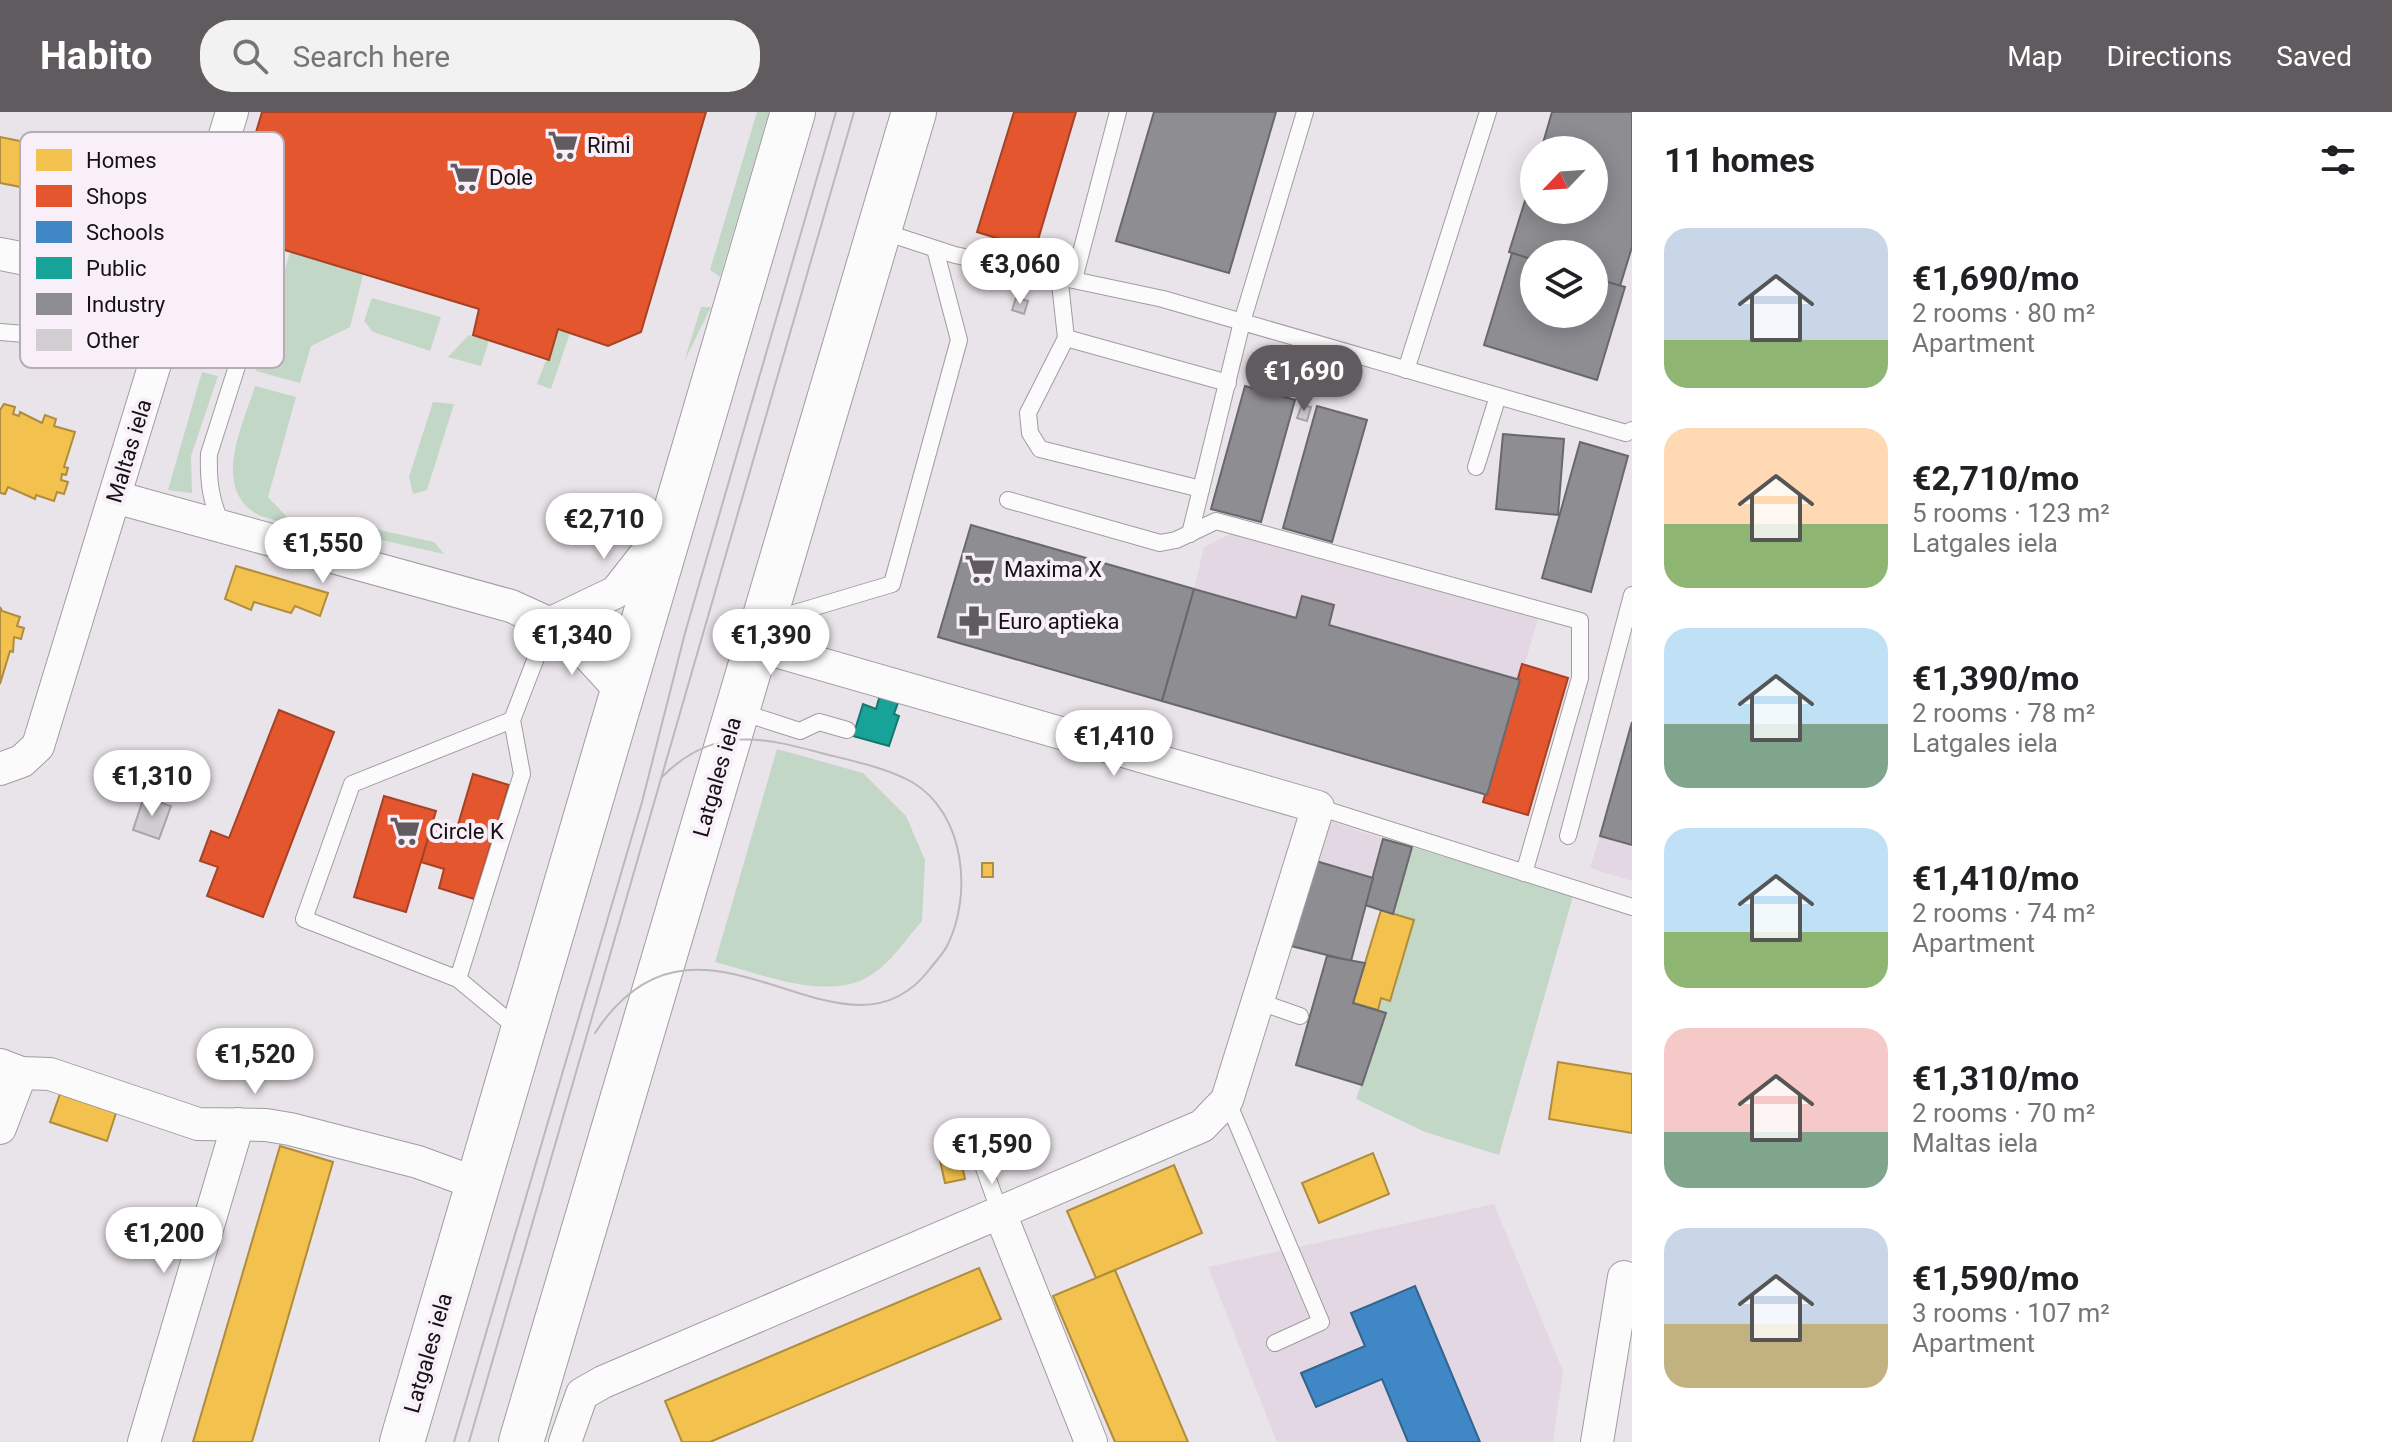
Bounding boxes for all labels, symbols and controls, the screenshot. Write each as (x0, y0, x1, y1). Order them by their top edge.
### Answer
search box (200, 20, 760, 92)
text: Habito (40, 34, 152, 78)
icon: search (228, 34, 272, 78)
text: Search here (292, 39, 450, 74)
text: Map (2007, 40, 2063, 73)
text: Directions (2107, 40, 2232, 73)
text: Saved (2276, 40, 2352, 73)
supermarket icon: Rimi (546, 128, 580, 162)
legend (20, 132, 284, 368)
place label: Rimi (587, 133, 631, 158)
north arrow (1520, 136, 1608, 224)
map controls (1520, 136, 1608, 328)
icon: filters (2316, 138, 2360, 182)
text: 11 homes (1664, 140, 1815, 180)
text: Homes (86, 148, 157, 173)
supermarket icon: Dole (448, 160, 482, 194)
place label: Dole (489, 165, 533, 190)
text: Shops (86, 184, 147, 209)
text: Schools (86, 220, 165, 245)
pin: €3,060 (955, 238, 1085, 306)
button: layers (1520, 240, 1608, 328)
text: €3,060 (980, 249, 1060, 279)
text: Public (86, 256, 147, 281)
text: €1,690/mo (1912, 258, 2079, 298)
icon: home (1728, 260, 1824, 356)
text: Industry (86, 292, 166, 317)
text: 2 rooms · 80 m² (1912, 298, 2095, 328)
text: Other (86, 328, 140, 353)
text: Apartment (1912, 328, 2035, 358)
pin: €1,690 (1239, 345, 1369, 413)
text: €1,690 (1264, 356, 1344, 386)
street label: Maltas iela (101, 396, 157, 506)
text: €2,710/mo (1912, 458, 2079, 498)
icon: home (1728, 460, 1824, 556)
pin: €2,710 (539, 493, 669, 561)
text: 5 rooms · 123 m² (1912, 498, 2110, 528)
text: €2,710 (564, 504, 644, 534)
pin: €1,550 (258, 517, 388, 585)
text: €1,550 (283, 528, 363, 558)
text: Latgales iela (1912, 528, 2058, 558)
supermarket icon: Maxima X (963, 552, 997, 586)
place label: Maxima X (1004, 557, 1102, 582)
pharmacy icon: Euro aptieka (957, 604, 991, 638)
pin: €1,340 (507, 609, 637, 677)
pin: €1,390 (706, 609, 836, 677)
place label: Euro aptieka (998, 609, 1119, 634)
text: €1,340 (532, 620, 612, 650)
text: €1,390 (731, 620, 811, 650)
text: €1,390/mo (1912, 658, 2079, 698)
icon: home (1728, 660, 1824, 756)
text: 2 rooms · 78 m² (1912, 698, 2095, 728)
pin: €1,410 (1049, 710, 1179, 778)
street label: Latgales iela (688, 714, 746, 840)
text: €1,410 (1074, 721, 1154, 751)
text: Latgales iela (1912, 728, 2058, 758)
pin: €1,310 (87, 750, 217, 818)
text: €1,310 (112, 761, 192, 791)
supermarket icon: Circle K (388, 814, 422, 848)
place label: Circle K (429, 819, 504, 844)
text: €1,410/mo (1912, 858, 2079, 898)
icon: home (1728, 860, 1824, 956)
text: 2 rooms · 74 m² (1912, 898, 2095, 928)
text: Apartment (1912, 928, 2035, 958)
pin: €1,520 (190, 1028, 320, 1096)
text: €1,520 (215, 1039, 295, 1069)
text: €1,310/mo (1912, 1058, 2079, 1098)
icon: home (1728, 1060, 1824, 1156)
text: 2 rooms · 70 m² (1912, 1098, 2095, 1128)
pin: €1,590 (927, 1118, 1057, 1186)
text: Maltas iela (1912, 1128, 2038, 1158)
text: €1,590 (952, 1129, 1032, 1159)
pin: €1,200 (99, 1207, 229, 1275)
text: €1,200 (124, 1218, 204, 1248)
text: €1,590/mo (1912, 1258, 2079, 1298)
icon: home (1728, 1260, 1824, 1356)
street label: Latgales iela (399, 1290, 457, 1416)
text: 3 rooms · 107 m² (1912, 1298, 2110, 1328)
text: Apartment (1912, 1328, 2035, 1358)

